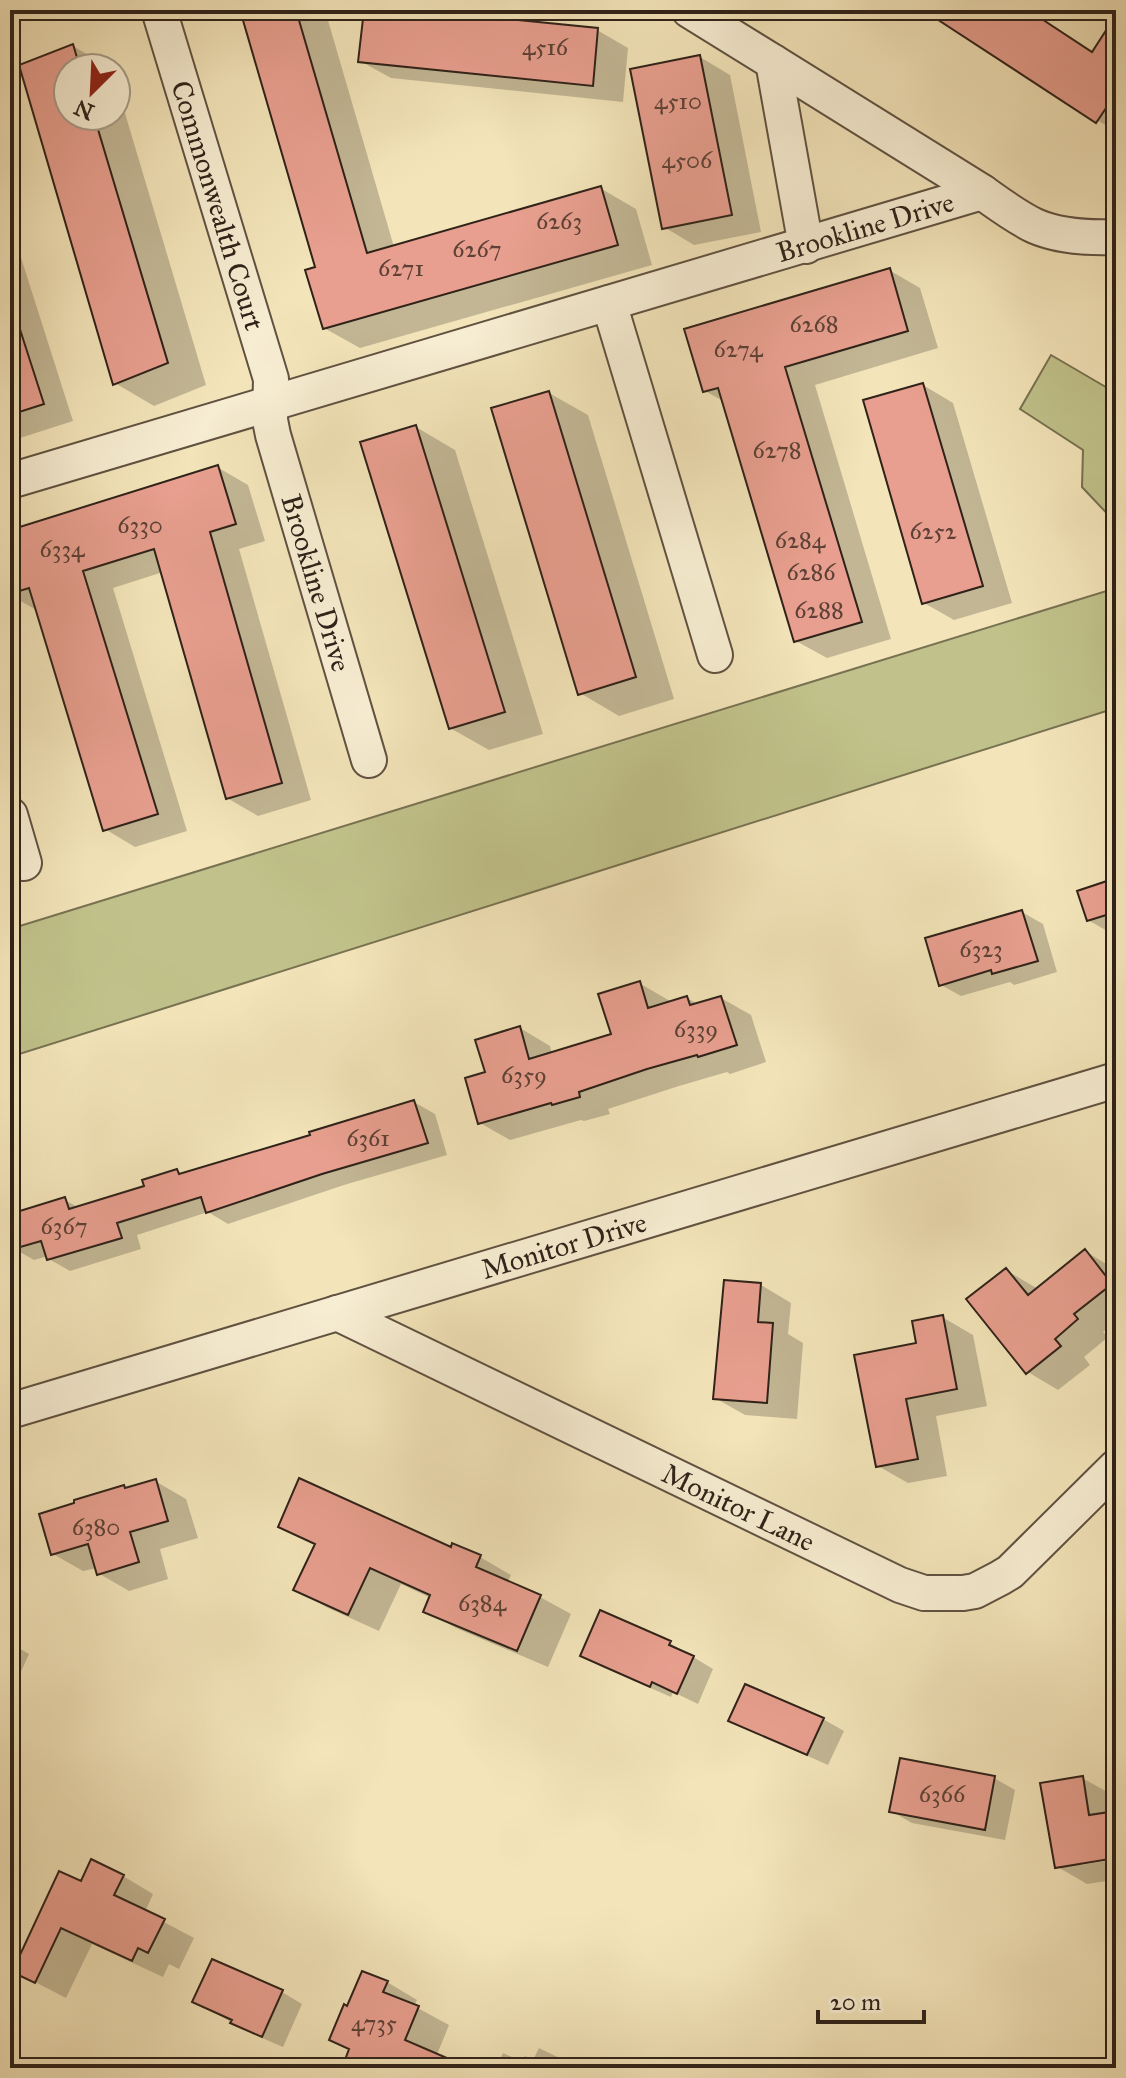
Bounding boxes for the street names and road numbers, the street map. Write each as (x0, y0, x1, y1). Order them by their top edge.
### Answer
street label: Commonwealth Court (164, 76, 273, 334)
street label: Brookline Drive (772, 184, 958, 270)
street label: Brookline Drive (274, 490, 359, 676)
street label: Monitor Drive (477, 1204, 651, 1287)
street label: Monitor Lane (656, 1455, 821, 1559)

